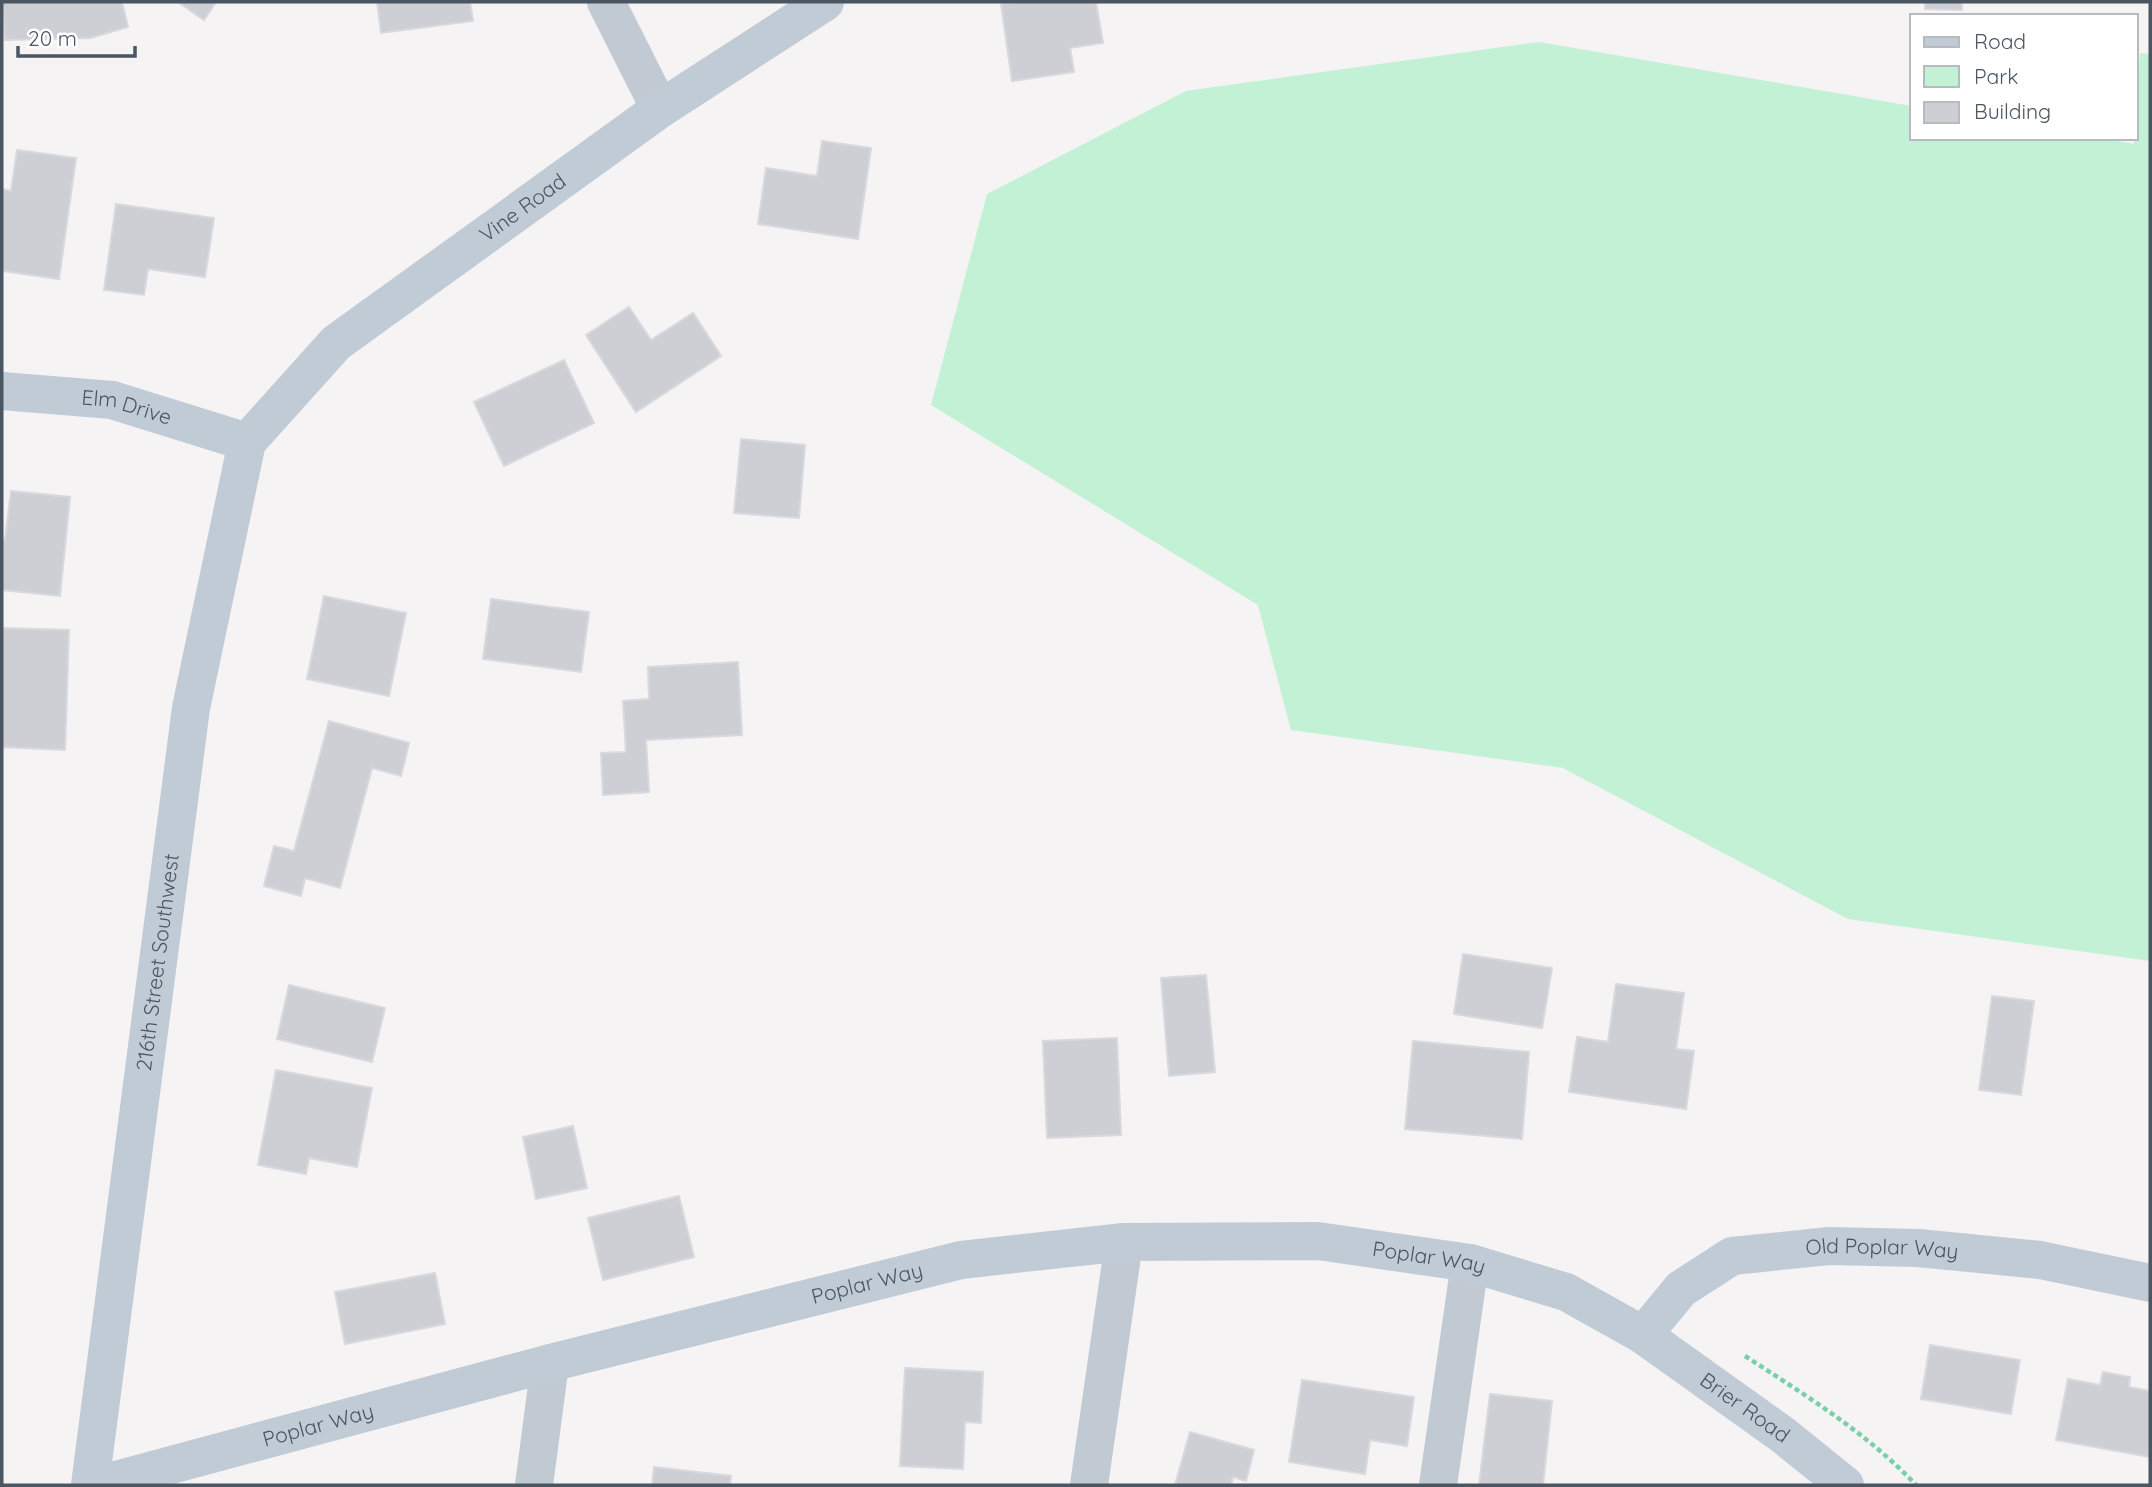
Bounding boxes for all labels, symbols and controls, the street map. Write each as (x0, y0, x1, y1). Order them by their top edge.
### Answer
scale bar (18, 14, 135, 58)
legend (1910, 14, 2138, 140)
text: 20 m (28, 25, 77, 51)
text: Road (1974, 28, 2026, 54)
text: Park (1974, 63, 2018, 89)
text: Building (1974, 98, 2051, 124)
street label: Vine Road (474, 167, 571, 247)
street label: Elm Drive (81, 384, 175, 430)
street label: 216th Street Southwest (130, 852, 184, 1072)
street label: Old Poplar Way (1804, 1232, 1960, 1264)
street label: Poplar Way (1371, 1235, 1489, 1279)
street label: Poplar Way (808, 1256, 925, 1309)
street label: Brier Road (1695, 1366, 1795, 1448)
street label: Poplar Way (259, 1397, 376, 1452)

